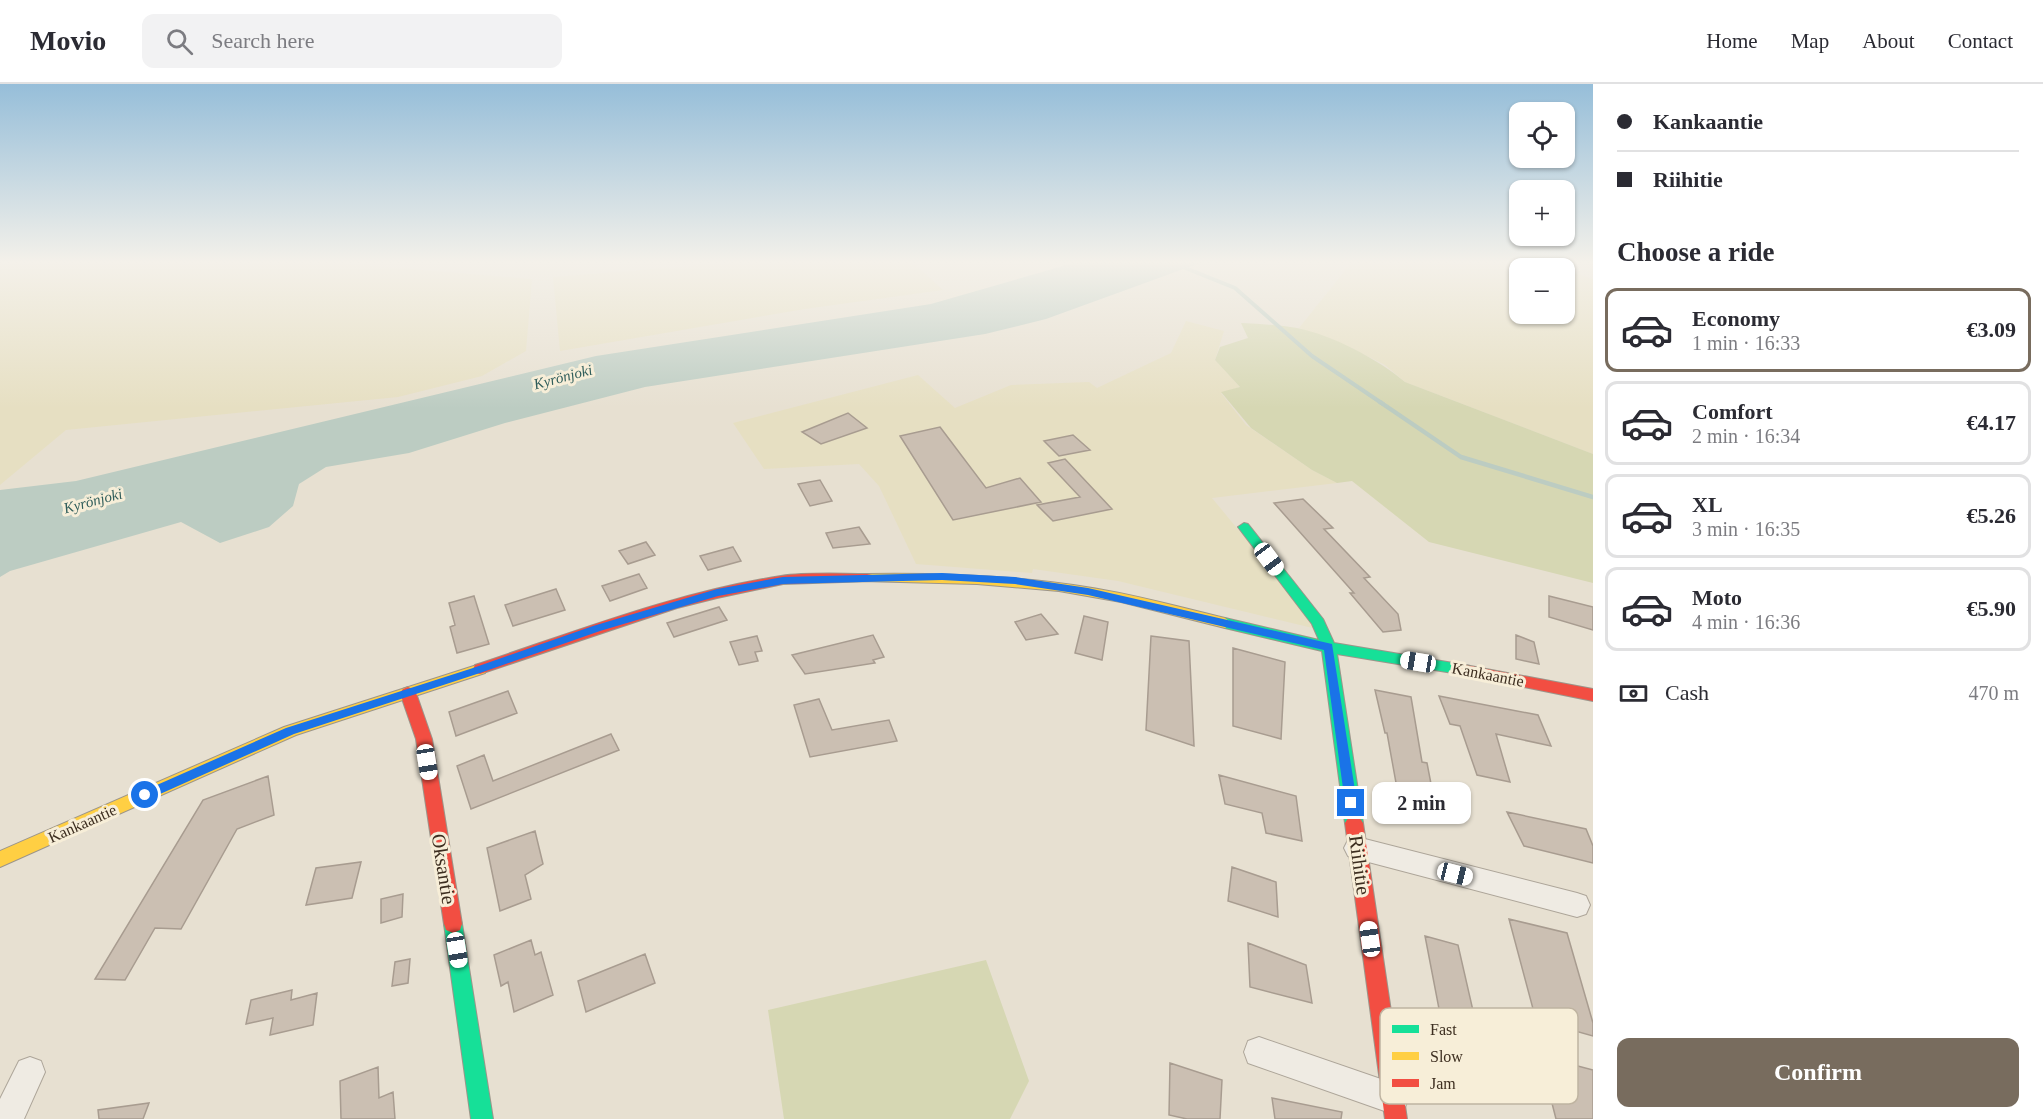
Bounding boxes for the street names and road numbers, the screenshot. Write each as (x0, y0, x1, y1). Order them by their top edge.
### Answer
street label: Kankaantie (1451, 659, 1525, 690)
street label: Kankaantie (45, 801, 119, 846)
street label: Oksantie (428, 832, 460, 906)
street label: Riihitie (1345, 834, 1375, 896)

